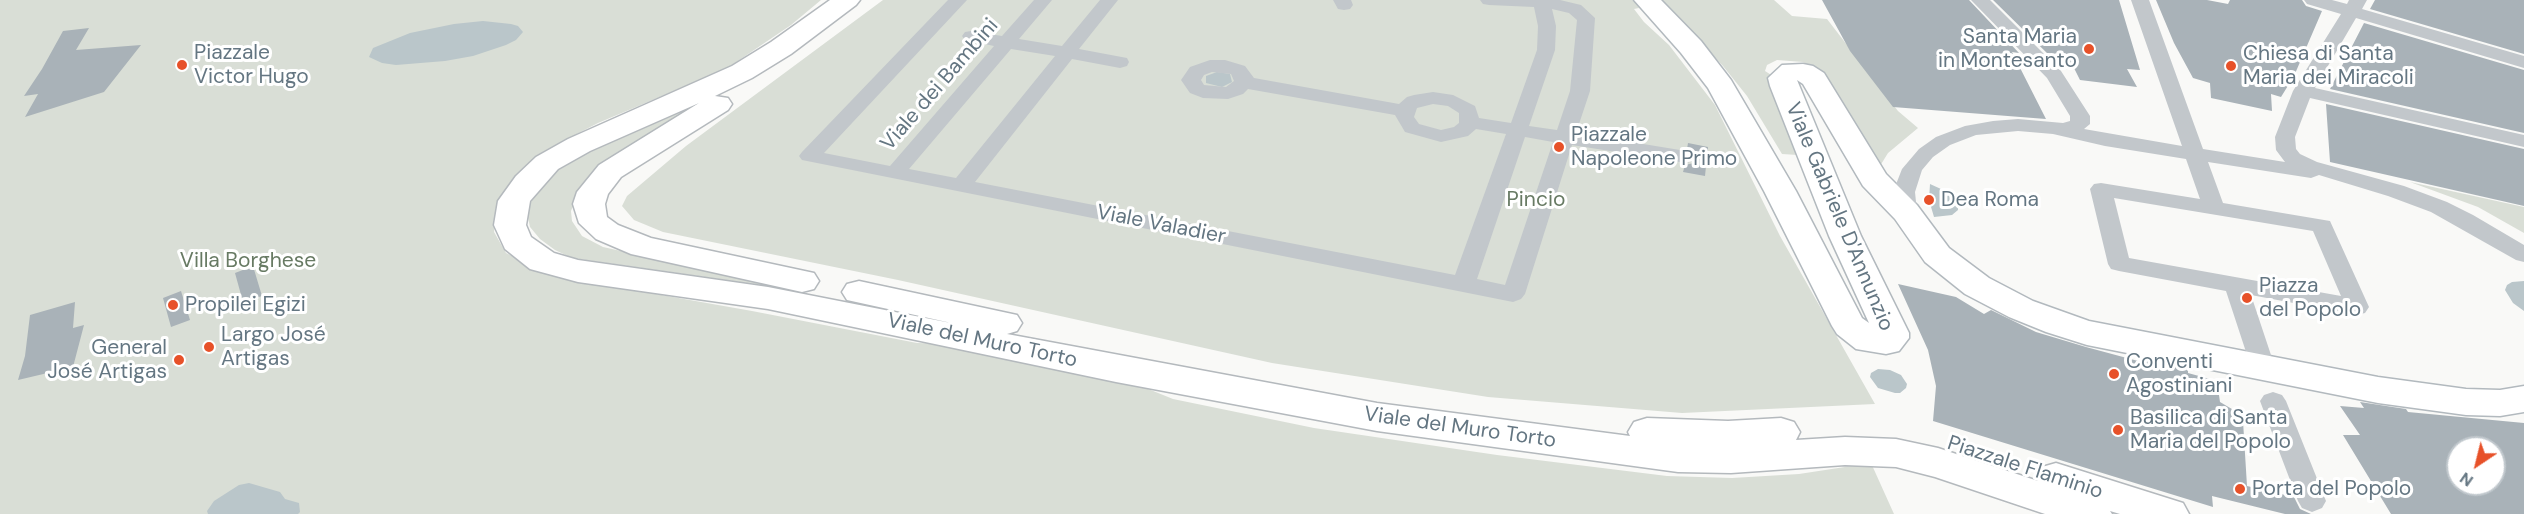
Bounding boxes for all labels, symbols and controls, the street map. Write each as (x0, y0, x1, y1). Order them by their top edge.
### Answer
street label: Viale dei Bambini (876, 14, 1004, 156)
place label: Santa Maria in Montesanto (1938, 24, 2077, 74)
place label: Piazzale Victor Hugo (194, 40, 309, 90)
place label: Chiesa di Santa Maria dei Miracoli (2243, 41, 2414, 91)
marker: Santa Maria in Montesanto (2082, 42, 2096, 56)
marker: Piazzale Victor Hugo (175, 58, 189, 72)
marker: Chiesa di Santa Maria dei Miracoli (2224, 59, 2238, 73)
street label: Viale Gabriele D'Annunzio (1779, 99, 1899, 335)
place label: Piazzale Napoleone Primo (1571, 122, 1737, 172)
marker: Piazzale Napoleone Primo (1552, 140, 1566, 154)
park label: Pincio (1507, 187, 1565, 213)
place label: Dea Roma (1941, 187, 2039, 213)
marker: Dea Roma (1922, 193, 1936, 207)
street label: Viale Valadier (1094, 200, 1228, 250)
park label: Villa Borghese (180, 248, 316, 274)
place label: Piazza del Popolo (2259, 273, 2361, 323)
marker: Piazza del Popolo (2240, 291, 2254, 305)
place label: Propilei Egizi (185, 292, 306, 318)
marker: Propilei Egizi (166, 298, 180, 312)
street label: Viale del Muro Torto (885, 309, 1079, 373)
place label: Largo José Artigas (221, 322, 326, 372)
place label: General José Artigas (47, 335, 167, 385)
marker: Largo José Artigas (202, 340, 216, 354)
place label: Conventi Agostiniani (2126, 349, 2233, 399)
marker: General José Artigas (172, 353, 186, 367)
marker: Conventi Agostiniani (2107, 367, 2121, 381)
street label: Viale del Muro Torto (1362, 402, 1558, 454)
place label: Basilica di Santa Maria del Popolo (2130, 405, 2291, 455)
marker: Basilica di Santa Maria del Popolo (2111, 423, 2125, 437)
street label: Piazzale Flaminio (1944, 431, 2106, 505)
north arrow (2446, 436, 2506, 496)
text: N (2456, 468, 2477, 491)
place label: Porta del Popolo (2252, 476, 2411, 502)
marker: Porta del Popolo (2233, 482, 2247, 496)

